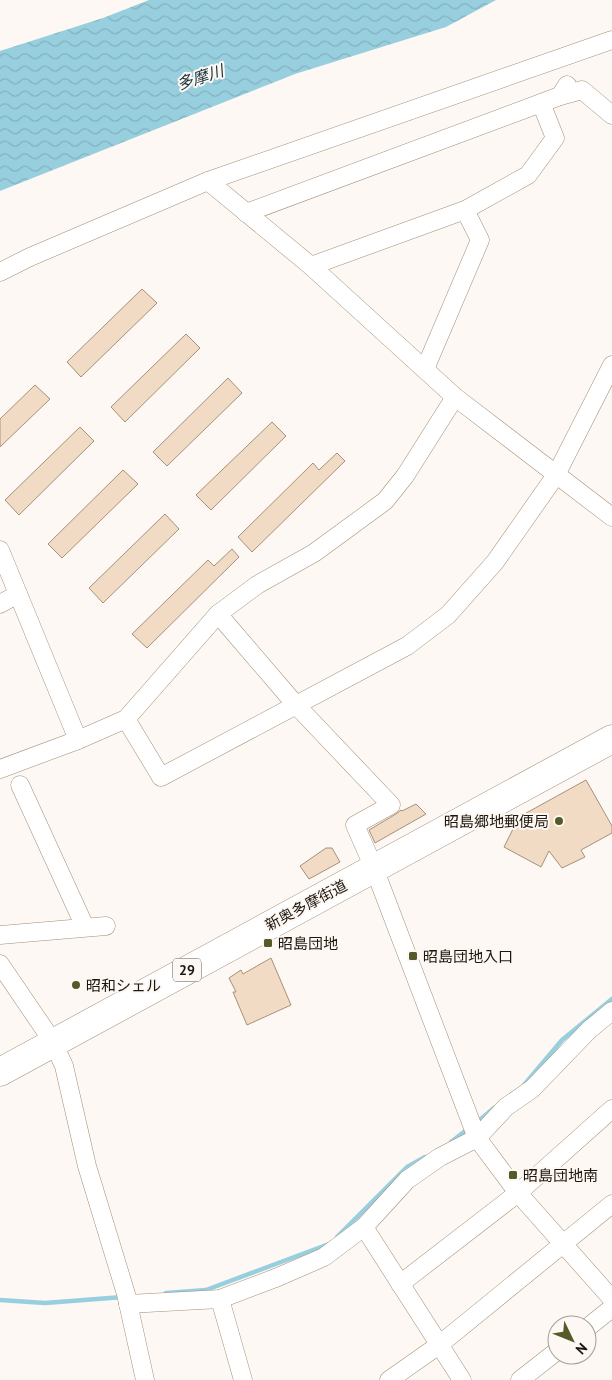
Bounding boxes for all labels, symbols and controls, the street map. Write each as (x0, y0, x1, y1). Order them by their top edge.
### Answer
water label: 多摩川 (174, 59, 228, 94)
place label: 昭島郷地郵便局 (444, 812, 549, 831)
marker: 昭島郷地郵便局 (553, 815, 565, 827)
street label: 新奥多摩街道 (262, 875, 350, 935)
place label: 昭島団地 (278, 934, 338, 953)
marker: 昭島団地 (262, 937, 274, 949)
place label: 昭島団地入口 (423, 947, 513, 966)
marker: 昭島団地入口 (407, 950, 419, 962)
road number: 29 (173, 958, 201, 982)
place label: 昭和シェル (86, 976, 161, 995)
marker: 昭和シェル (70, 979, 82, 991)
place label: 昭島団地南 (523, 1166, 598, 1185)
marker: 昭島団地南 (507, 1169, 519, 1181)
north arrow (547, 1315, 597, 1365)
text: N (572, 1339, 591, 1358)

